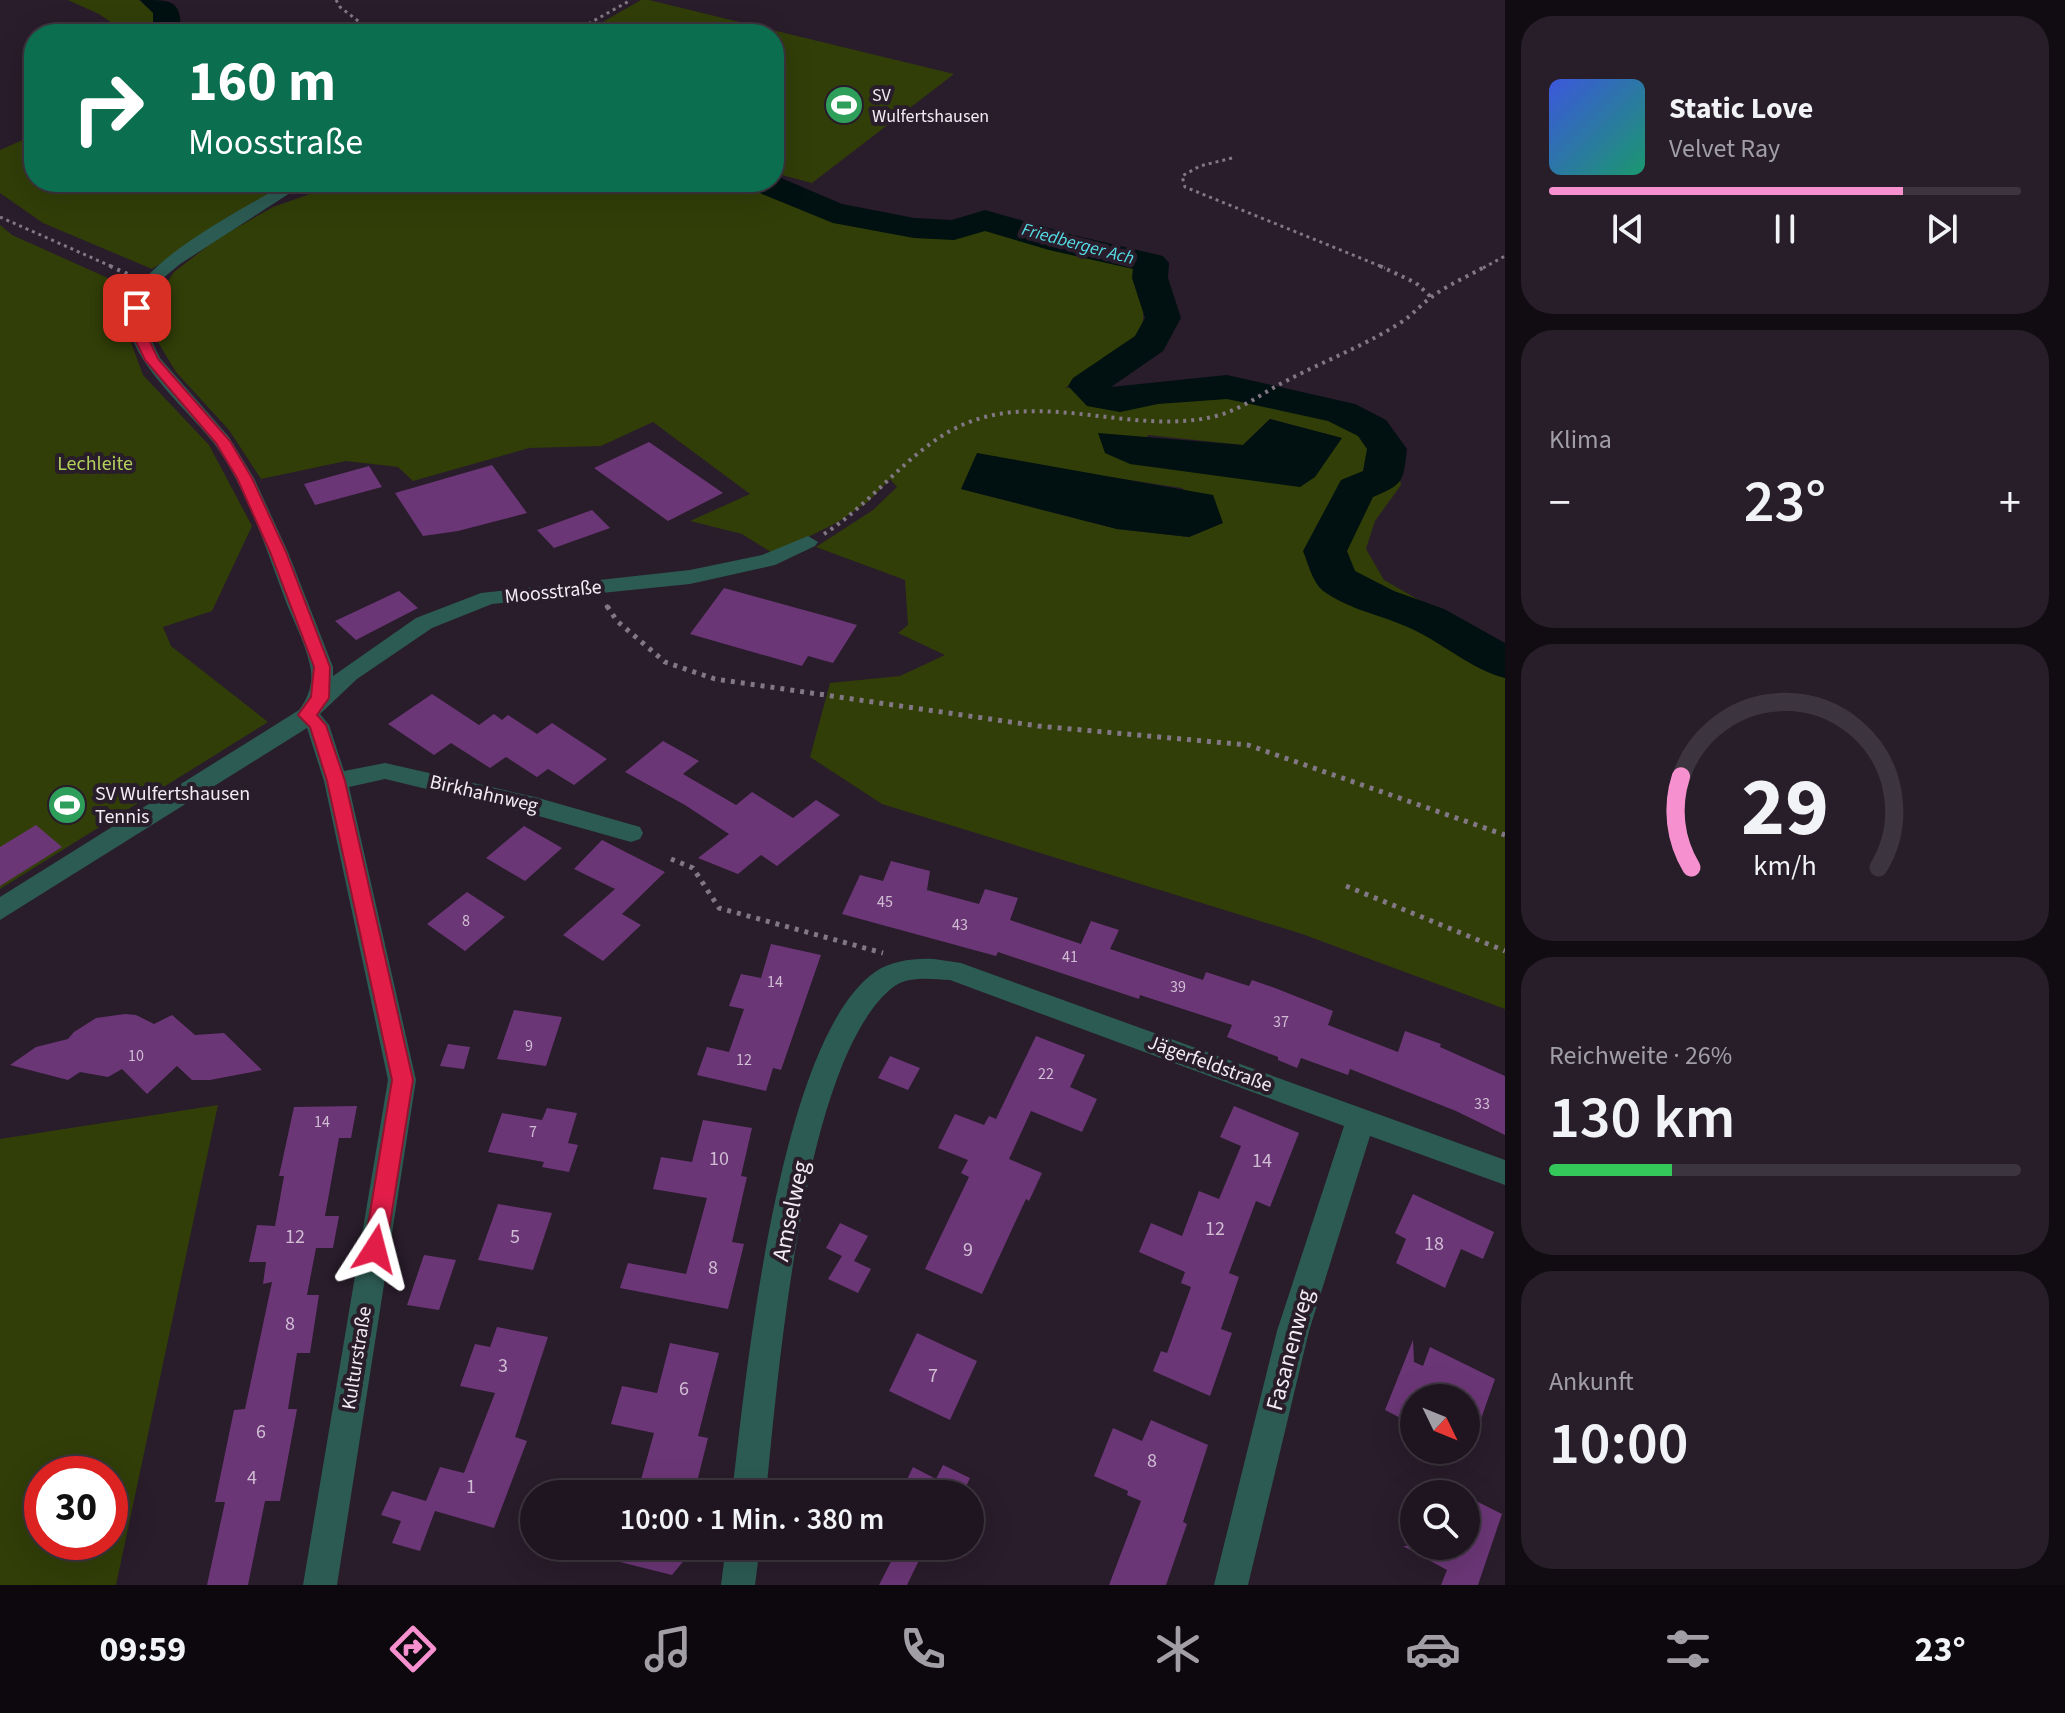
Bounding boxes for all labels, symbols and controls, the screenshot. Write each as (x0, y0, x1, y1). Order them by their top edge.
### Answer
text: 160 m (188, 43, 336, 122)
icon: right (56, 56, 160, 160)
place label: SV Wulfertshausen (872, 83, 989, 129)
sports icon: SV Wulfertshausen (823, 84, 865, 126)
text: Static Love (1669, 87, 1813, 130)
text: Moosstraße (188, 117, 363, 168)
text: Velvet Ray (1669, 130, 1780, 167)
icon: previous (1606, 207, 1650, 251)
icon: pause (1763, 207, 1807, 251)
icon: next (1920, 207, 1964, 251)
water label: Friedberger Ach (1019, 217, 1137, 271)
pin (103, 274, 171, 342)
icon: arrive (115, 286, 159, 330)
text: Klima (1549, 421, 1612, 458)
park label: Lechleite (57, 450, 133, 478)
text: 23° (1744, 460, 1826, 545)
text: − (1549, 472, 1571, 535)
text: + (1999, 472, 2021, 535)
street label: Moosstraße (503, 573, 603, 611)
text: 29 (1741, 749, 1829, 867)
street label: Birkhahnweg (427, 768, 541, 820)
place label: SV Wulfertshausen Tennis (95, 780, 250, 831)
sports icon: SV Wulfertshausen Tennis (46, 784, 88, 826)
text: km/h (1753, 847, 1817, 887)
house number: 45 (877, 891, 893, 913)
house number: 8 (462, 910, 470, 932)
house number: 43 (952, 914, 968, 936)
house number: 41 (1062, 946, 1078, 968)
house number: 14 (767, 971, 783, 993)
house number: 39 (1170, 976, 1186, 998)
house number: 37 (1273, 1011, 1289, 1033)
street label: Jägerfeldstraße (1144, 1028, 1276, 1100)
house number: 9 (525, 1035, 533, 1057)
text: Reichweite · 26% (1549, 1037, 1732, 1074)
house number: 10 (128, 1045, 144, 1067)
house number: 12 (736, 1049, 752, 1071)
house number: 22 (1038, 1063, 1054, 1085)
text: 130 km (1549, 1076, 1735, 1161)
house number: 33 (1474, 1093, 1490, 1115)
house number: 14 (314, 1111, 330, 1133)
house number: 7 (529, 1121, 537, 1143)
house number: 10 (709, 1145, 729, 1173)
house number: 14 (1252, 1147, 1272, 1175)
street label: Amselweg (763, 1158, 819, 1264)
position arrow (333, 1207, 417, 1291)
house number: 12 (1205, 1215, 1225, 1243)
house number: 12 (285, 1223, 305, 1251)
house number: 5 (510, 1223, 520, 1251)
house number: 18 (1424, 1230, 1444, 1258)
house number: 9 (963, 1236, 973, 1264)
house number: 8 (708, 1254, 718, 1282)
street label: Fasanenweg (1257, 1285, 1323, 1415)
street label: Kulturstraße (335, 1304, 379, 1412)
house number: 8 (285, 1310, 295, 1338)
house number: 3 (498, 1352, 508, 1380)
house number: 7 (928, 1362, 938, 1390)
text: Ankunft (1549, 1363, 1634, 1400)
house number: 6 (679, 1375, 689, 1403)
north arrow (1400, 1384, 1480, 1464)
map controls (1400, 1384, 1480, 1560)
text: 10:00 (1549, 1402, 1689, 1487)
house number: 6 (256, 1418, 266, 1446)
house number: 8 (1147, 1447, 1157, 1475)
speed limit sign: 30 (24, 1456, 128, 1560)
house number: 4 (247, 1464, 257, 1492)
house number: 1 (466, 1473, 476, 1501)
button: search (1400, 1480, 1480, 1560)
text: 10:00 · 1 Min. · 380 m (620, 1498, 884, 1541)
icon: directions (385, 1621, 441, 1677)
icon: music (640, 1621, 696, 1677)
icon: phone (895, 1621, 951, 1677)
icon: climate (1150, 1621, 1206, 1677)
icon: car (1405, 1621, 1461, 1677)
icon: filters (1660, 1621, 1716, 1677)
text: 09:59 (99, 1624, 186, 1675)
text: 23° (1914, 1624, 1966, 1675)

